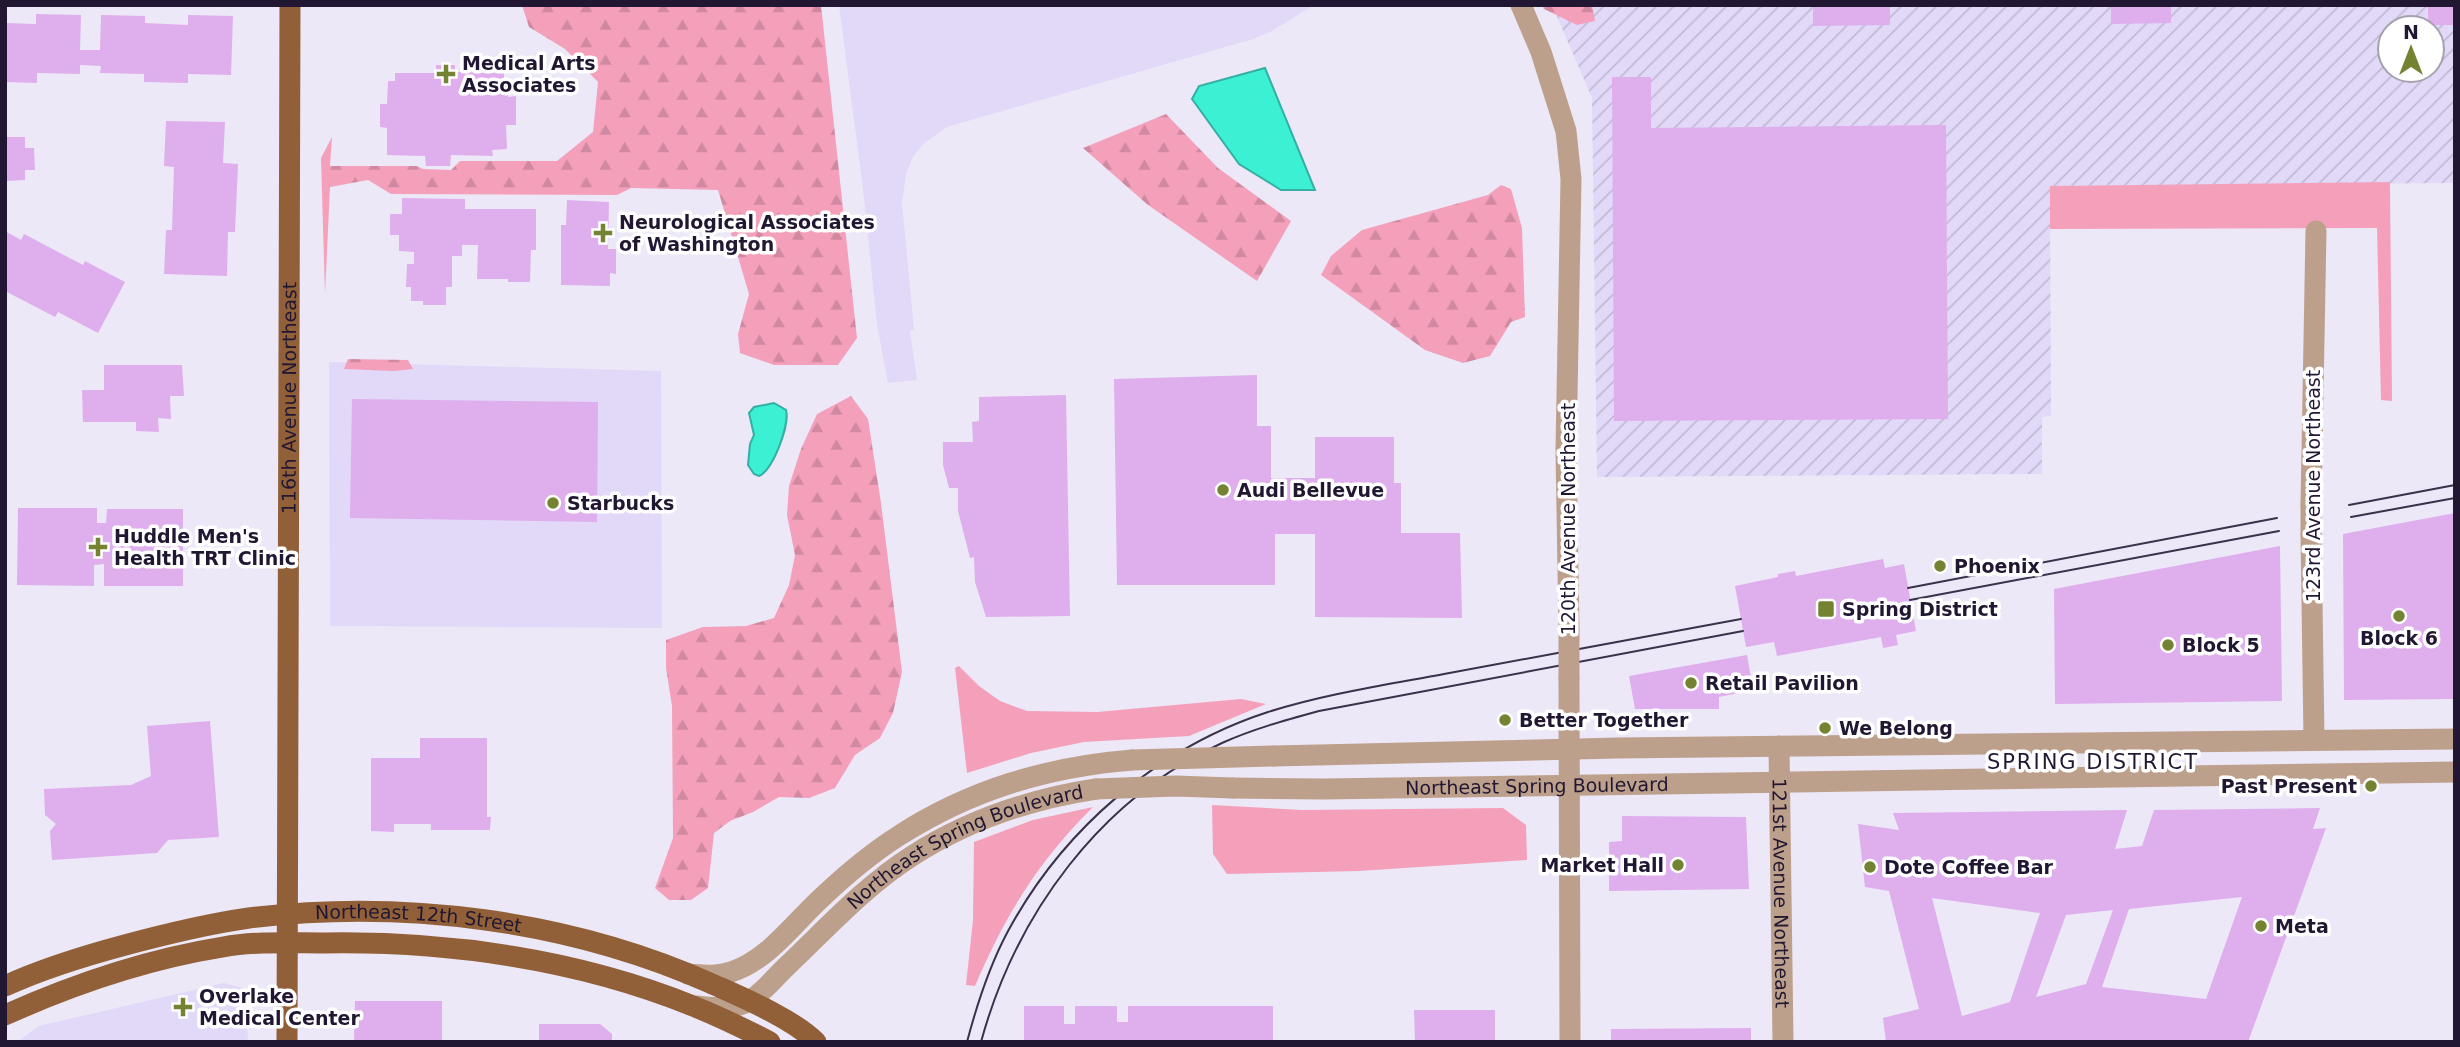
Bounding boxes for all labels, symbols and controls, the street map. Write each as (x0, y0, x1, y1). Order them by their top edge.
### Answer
north arrow (2376, 14, 2446, 84)
text: N (2403, 21, 2419, 43)
place label: Medical Arts Associates (462, 52, 596, 96)
marker: Medical Arts Associates (436, 64, 456, 84)
place label: Neurological Associates of Washington (619, 211, 875, 255)
marker: Neurological Associates of Washington (593, 223, 613, 243)
street label: 116th Avenue Northeast (278, 282, 300, 514)
street label: 123rd Avenue Northeast (2302, 370, 2324, 602)
street label: 120th Avenue Northeast (1557, 403, 1579, 635)
place label: Audi Bellevue (1237, 479, 1384, 501)
marker: Audi Bellevue (1215, 482, 1231, 498)
place label: Starbucks (567, 492, 674, 514)
marker: Starbucks (545, 495, 561, 511)
place label: Huddle Men's Health TRT Clinic (114, 525, 296, 569)
marker: Huddle Men's Health TRT Clinic (88, 537, 108, 557)
place label: Phoenix (1954, 555, 2040, 577)
marker: Phoenix (1932, 558, 1948, 574)
place label: Spring District (1842, 598, 1998, 620)
marker: Spring District (1816, 599, 1836, 619)
marker: Block 6 (2391, 608, 2407, 624)
place label: Block 6 (2360, 627, 2438, 649)
place label: Block 5 (2182, 634, 2260, 656)
marker: Block 5 (2160, 637, 2176, 653)
place label: Retail Pavilion (1705, 672, 1859, 694)
marker: Retail Pavilion (1683, 675, 1699, 691)
place label: Better Together (1519, 709, 1689, 731)
marker: Better Together (1497, 712, 1513, 728)
place label: We Belong (1839, 717, 1953, 739)
marker: We Belong (1817, 720, 1833, 736)
district label: SPRING DISTRICT (1987, 750, 2199, 774)
street label: Northeast Spring Boulevard (1405, 773, 1669, 799)
place label: Past Present (2221, 775, 2357, 797)
street label: 121st Avenue Northeast (1768, 778, 1794, 1008)
marker: Past Present (2363, 778, 2379, 794)
street label: Northeast Spring Boulevard (842, 780, 1085, 913)
place label: Market Hall (1540, 854, 1664, 876)
place label: Dote Coffee Bar (1884, 856, 2053, 878)
marker: Market Hall (1670, 857, 1686, 873)
marker: Dote Coffee Bar (1862, 859, 1878, 875)
street label: Northeast 12th Street (315, 900, 524, 937)
place label: Meta (2275, 915, 2329, 937)
marker: Meta (2253, 918, 2269, 934)
place label: Overlake Medical Center (199, 985, 360, 1029)
marker: Overlake Medical Center (173, 997, 193, 1017)

